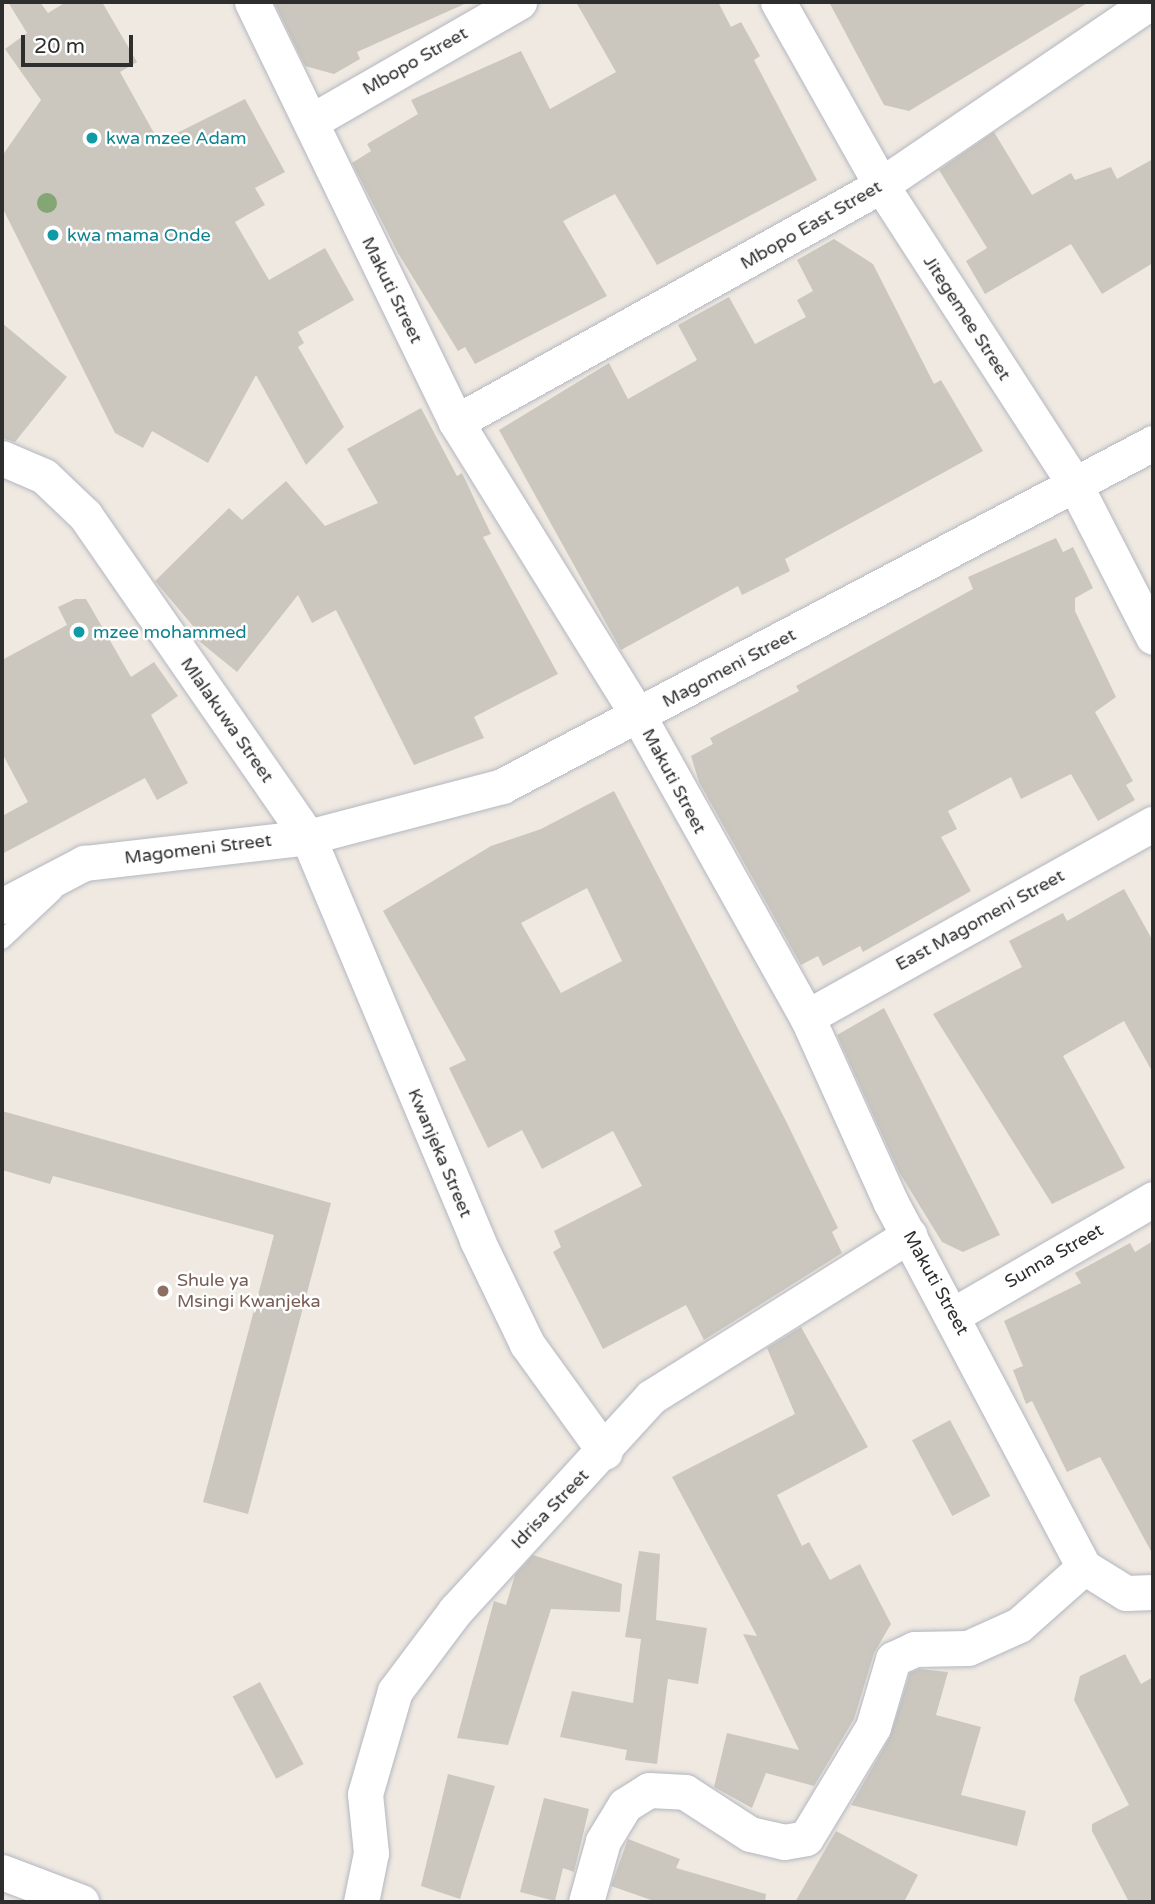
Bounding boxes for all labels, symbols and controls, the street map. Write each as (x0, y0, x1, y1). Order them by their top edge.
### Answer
scale bar (24, 21, 136, 65)
street label: Mbopo Street (359, 22, 471, 100)
text: 20 m (34, 34, 85, 59)
place label: kwa mzee Adam (106, 127, 247, 149)
marker: kwa mzee Adam (84, 130, 100, 146)
street label: Mbopo East Street (737, 176, 885, 274)
place label: kwa mama Onde (67, 224, 211, 246)
marker: kwa mama Onde (45, 227, 61, 243)
street label: Makuti Street (357, 233, 427, 347)
street label: Jitegemee Street (919, 252, 1015, 384)
place label: mzee mohammed (93, 621, 247, 643)
marker: mzee mohammed (71, 624, 87, 640)
street label: Magomeni Street (659, 624, 799, 712)
street label: Mlalakuwa Street (176, 653, 278, 787)
street label: Makuti Street (637, 725, 711, 837)
street label: Magomeni Street (123, 829, 273, 869)
street label: East Magomeni Street (892, 865, 1068, 975)
street label: Kwanjeka Street (403, 1085, 477, 1221)
street label: Sunna Street (1001, 1219, 1107, 1293)
street label: Makuti Street (898, 1227, 974, 1339)
place label: Shule ya Msingi Kwanjeka (177, 1270, 321, 1312)
marker: Shule ya Msingi Kwanjeka (155, 1283, 171, 1299)
street label: Idrisa Street (507, 1465, 593, 1553)

